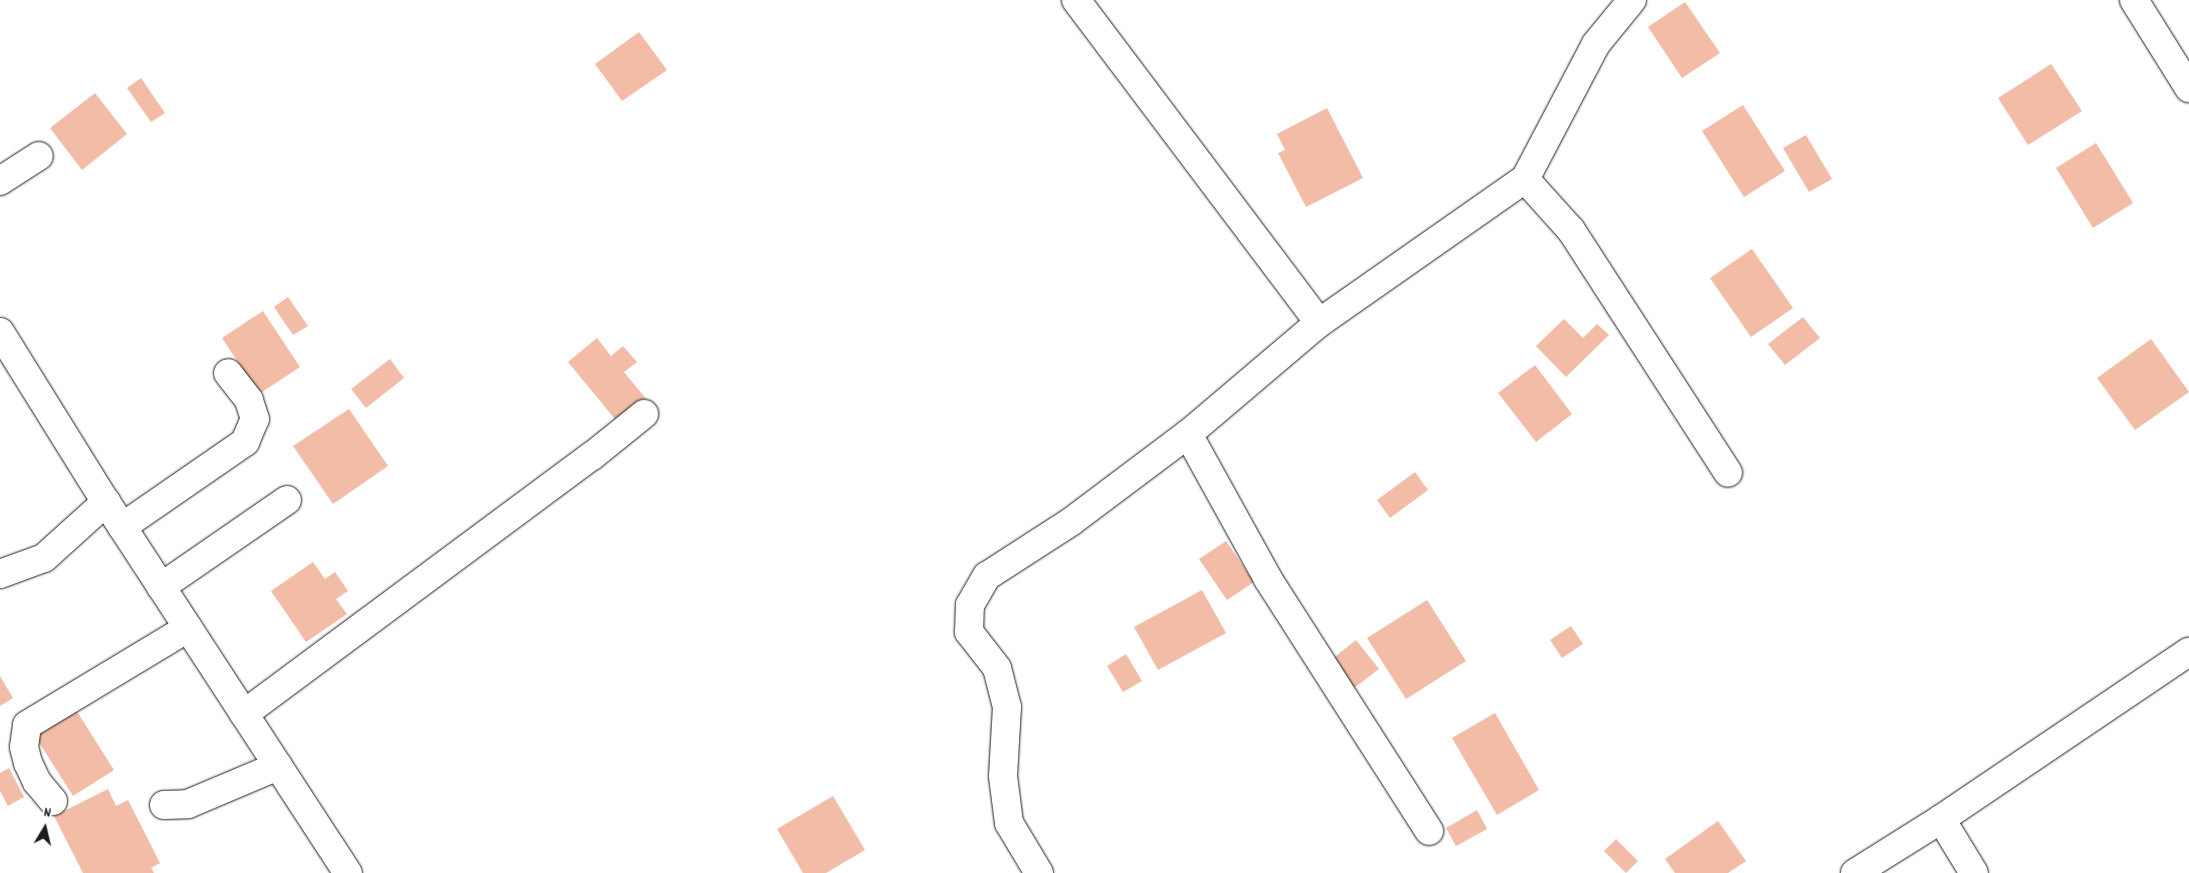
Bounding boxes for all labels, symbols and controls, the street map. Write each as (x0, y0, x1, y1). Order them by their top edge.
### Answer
north arrow (20, 803, 70, 853)
text: N (42, 803, 52, 824)

